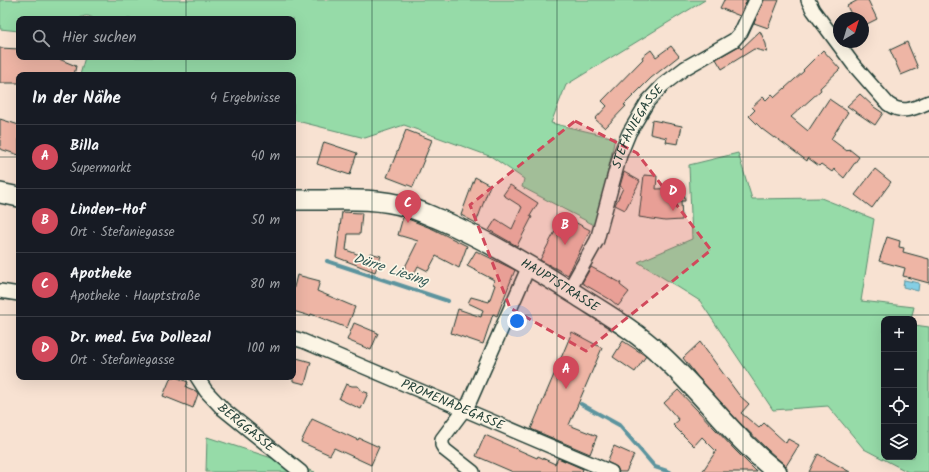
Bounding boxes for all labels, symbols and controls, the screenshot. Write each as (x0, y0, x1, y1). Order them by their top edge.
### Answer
north arrow (833, 12, 869, 48)
search box (16, 16, 296, 60)
text: Hier suchen (62, 26, 136, 50)
icon: search (30, 27, 52, 49)
street label: STEFANIEGASSE (606, 79, 669, 171)
text: In der Nähe (32, 85, 121, 112)
text: 4 Ergebnisse (210, 88, 280, 109)
text: Billa (70, 134, 99, 158)
text: A (41, 146, 49, 167)
text: 40 m (251, 146, 280, 167)
text: Supermarkt (70, 158, 131, 179)
pin: D (660, 178, 686, 211)
pin: C (395, 190, 421, 223)
text: Linden-Hof (70, 198, 145, 222)
text: B (41, 210, 49, 231)
text: 50 m (251, 210, 280, 231)
pin: B (552, 212, 578, 245)
text: Ort · Stefaniegasse (70, 222, 175, 243)
water label: Dürre Liesing (351, 248, 433, 293)
street label: HAUPTSTRASSE (517, 253, 604, 318)
text: Apotheke (70, 262, 132, 286)
text: C (41, 274, 49, 295)
text: 80 m (250, 274, 280, 295)
text: Apotheke · Hauptstraße (70, 286, 200, 307)
your location (507, 311, 527, 331)
map controls (881, 316, 917, 460)
button: + (881, 316, 917, 352)
text: Dr. med. Eva Dollezal (70, 326, 211, 350)
text: D (41, 338, 49, 359)
text: 100 m (247, 338, 280, 359)
text: Ort · Stefaniegasse (70, 350, 175, 371)
button: − (881, 352, 917, 388)
pin: A (553, 356, 579, 389)
street label: PROMENADEGASSE (398, 373, 508, 436)
button: locate (881, 388, 917, 424)
street label: BERGGASSE (212, 398, 280, 458)
button: layers (881, 424, 917, 460)

